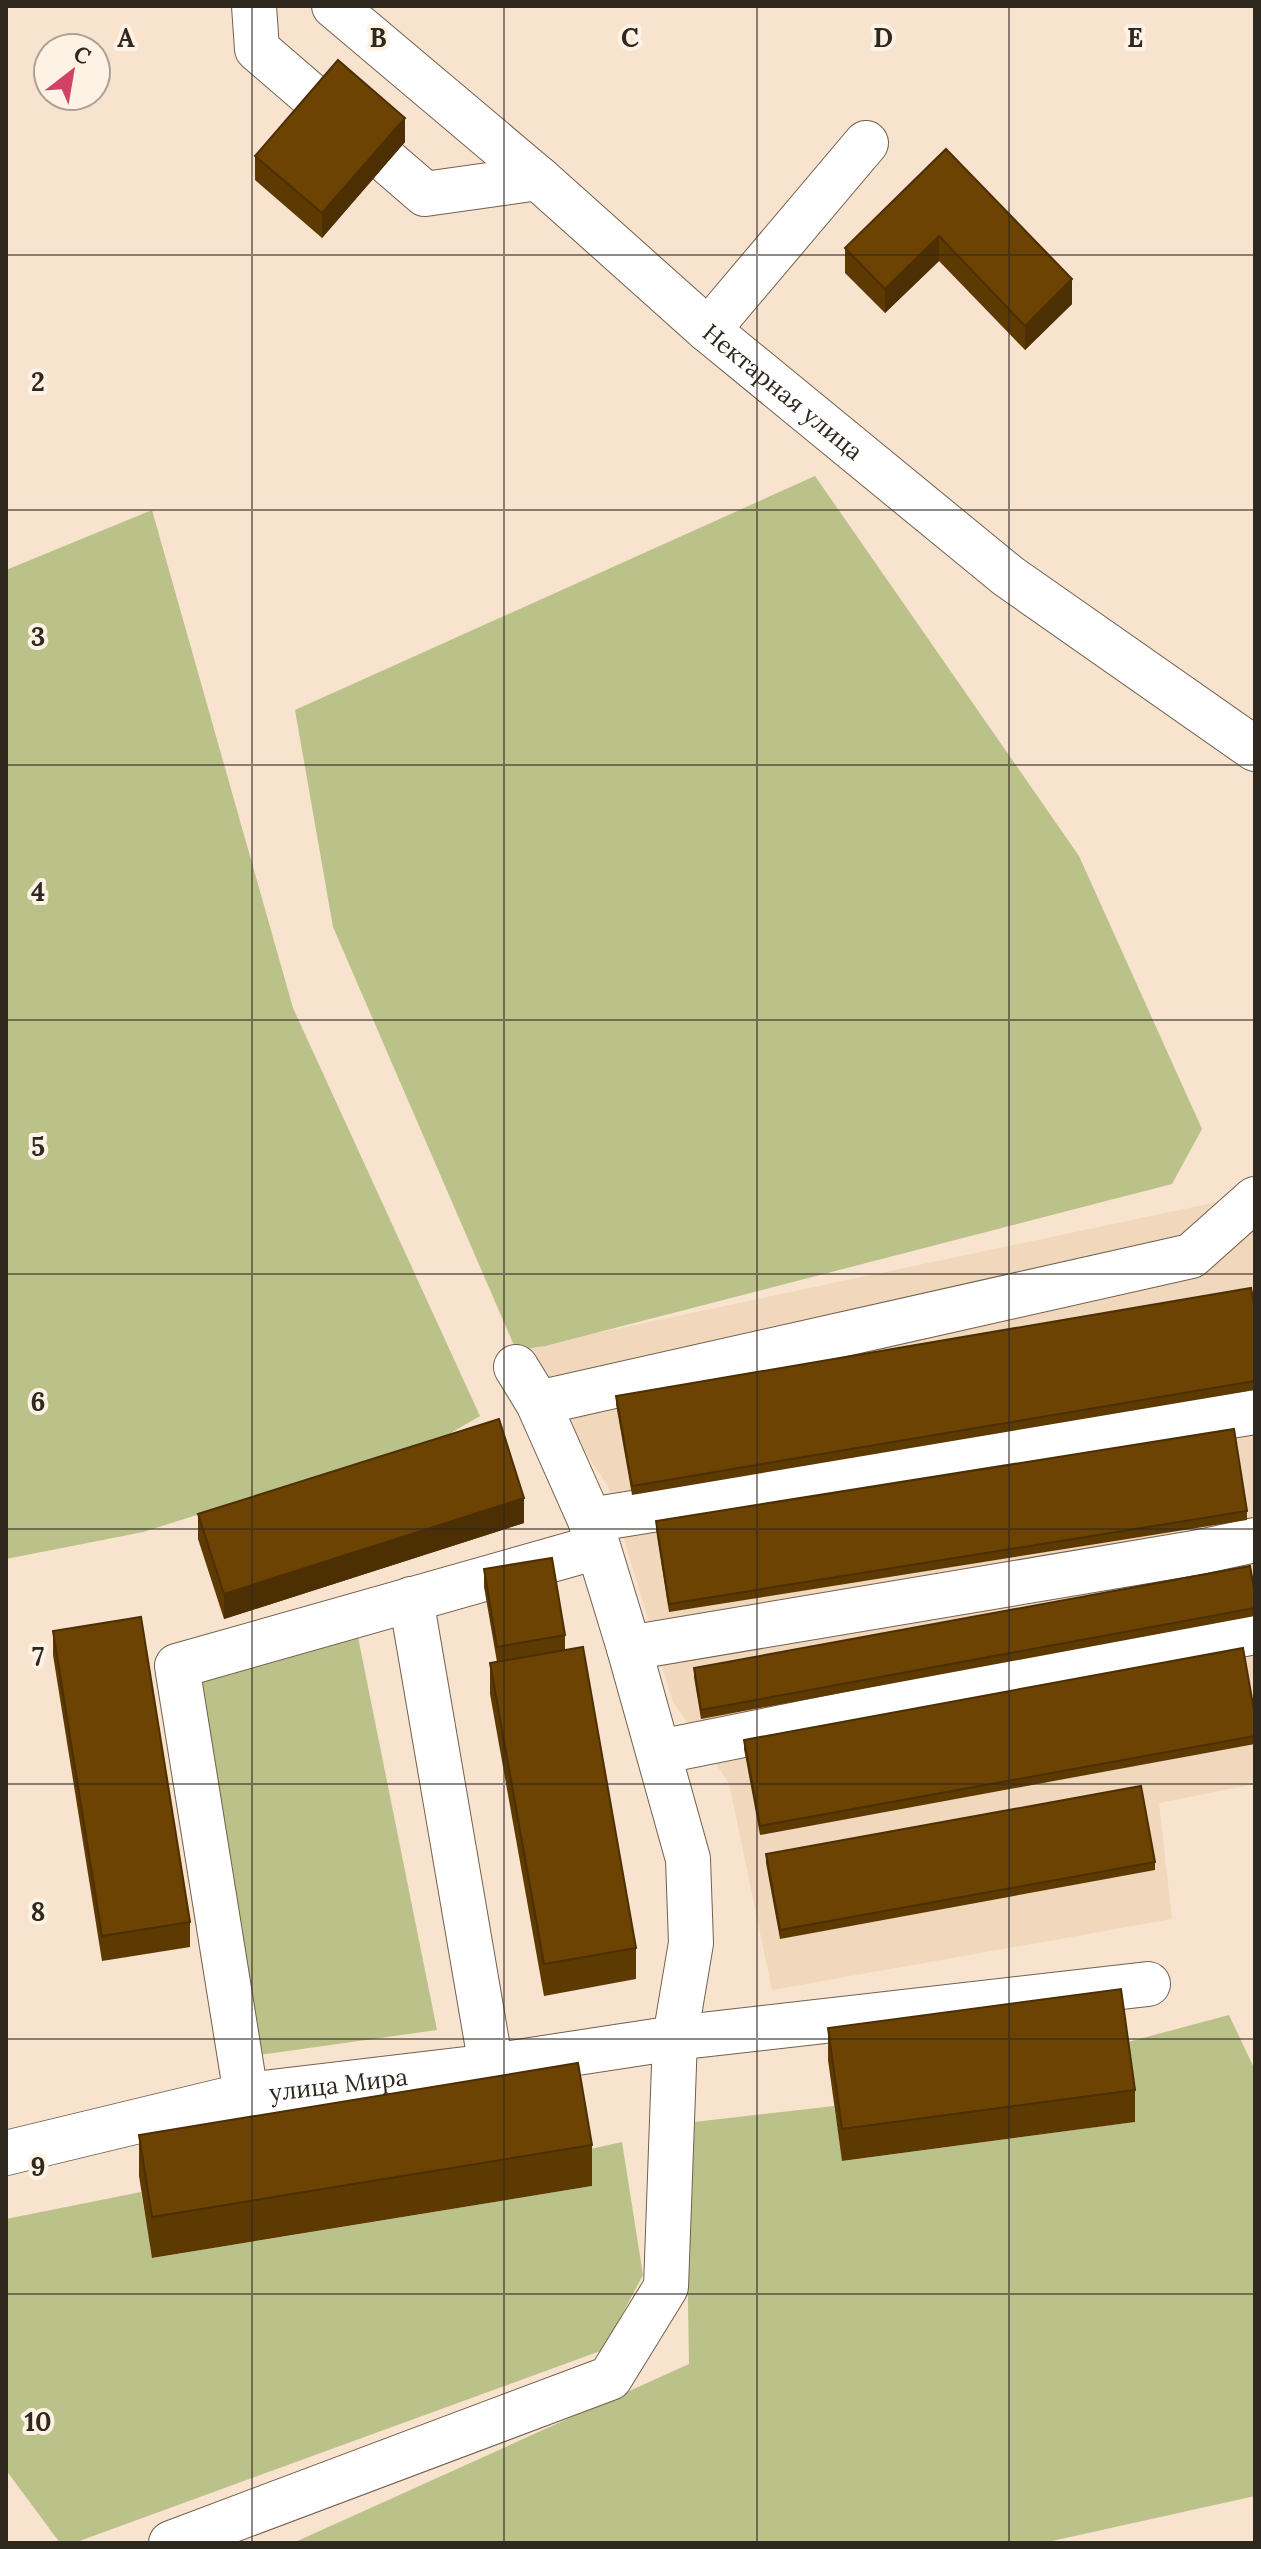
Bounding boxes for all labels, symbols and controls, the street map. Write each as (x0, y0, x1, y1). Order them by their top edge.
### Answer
text: A (117, 21, 135, 54)
text: B (369, 21, 387, 54)
text: C (621, 21, 639, 54)
text: D (873, 21, 893, 54)
text: E (1127, 21, 1143, 54)
north arrow (32, 32, 112, 112)
text: С (69, 39, 96, 71)
street label: Нектарная улица (697, 317, 870, 467)
text: 2 (31, 365, 45, 398)
text: 3 (31, 620, 45, 653)
text: 4 (31, 875, 45, 908)
text: 5 (31, 1130, 45, 1163)
text: 6 (31, 1385, 45, 1418)
text: 7 (32, 1640, 44, 1673)
text: 8 (31, 1895, 45, 1928)
street label: улица Мира (267, 2060, 409, 2108)
text: 9 (31, 2150, 45, 2183)
text: 10 (24, 2405, 52, 2438)

